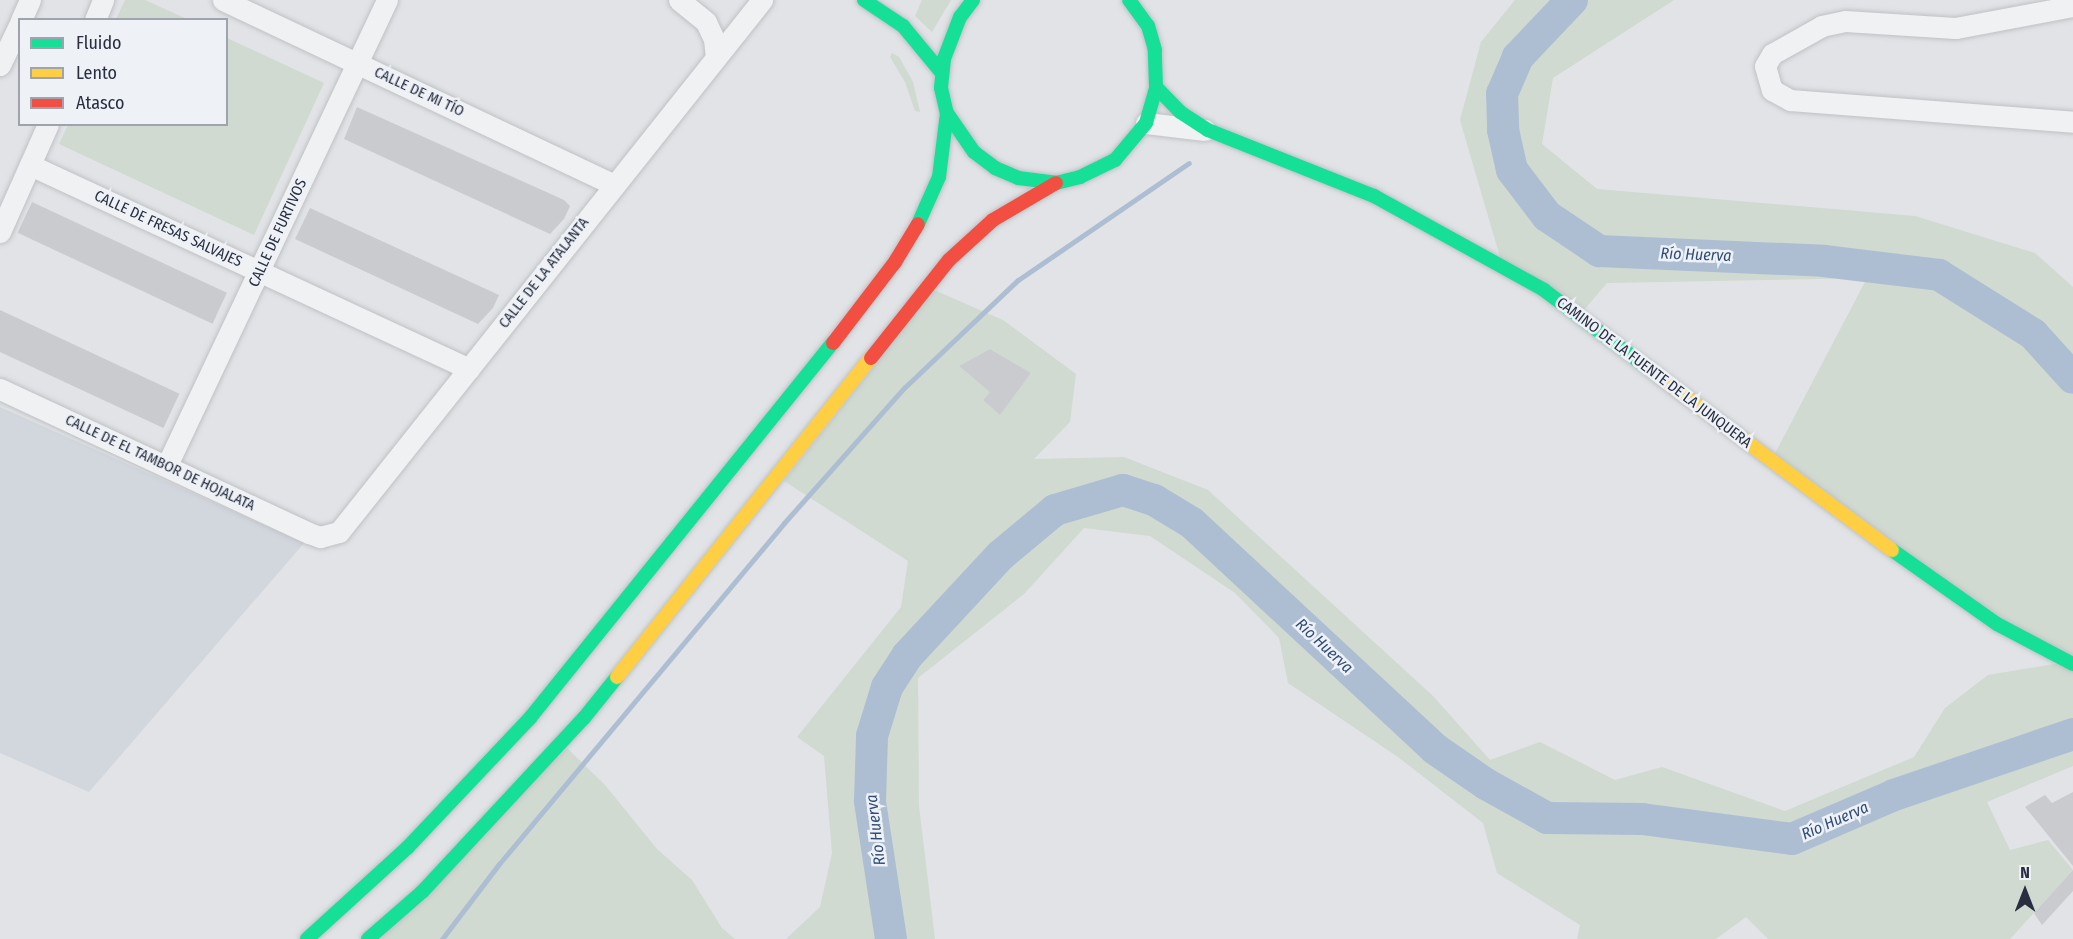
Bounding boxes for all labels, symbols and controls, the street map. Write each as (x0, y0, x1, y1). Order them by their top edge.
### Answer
legend (18, 18, 228, 126)
text: Fluido (76, 32, 122, 54)
text: Lento (76, 62, 117, 84)
street label: CALLE DE MI TÍO (371, 63, 467, 121)
text: Atasco (76, 92, 124, 114)
street label: CALLE DE FURTIVOS (245, 176, 311, 290)
street label: CALLE DE FRESAS SALVAJES (91, 187, 245, 271)
street label: CALLE DE LA ATALANTA (495, 214, 593, 332)
water label: Río Huerva (1660, 244, 1732, 266)
street label: CAMINO DE LA FUENTE DE LA JUNQUERA (1553, 294, 1755, 452)
street label: CALLE DE EL TAMBOR DE HOJALATA (62, 411, 258, 515)
water label: Río Huerva (1291, 615, 1357, 677)
water label: Río Huerva (862, 793, 890, 867)
water label: Río Huerva (1799, 798, 1871, 844)
north arrow (1995, 861, 2055, 921)
text: N (2020, 863, 2030, 882)

